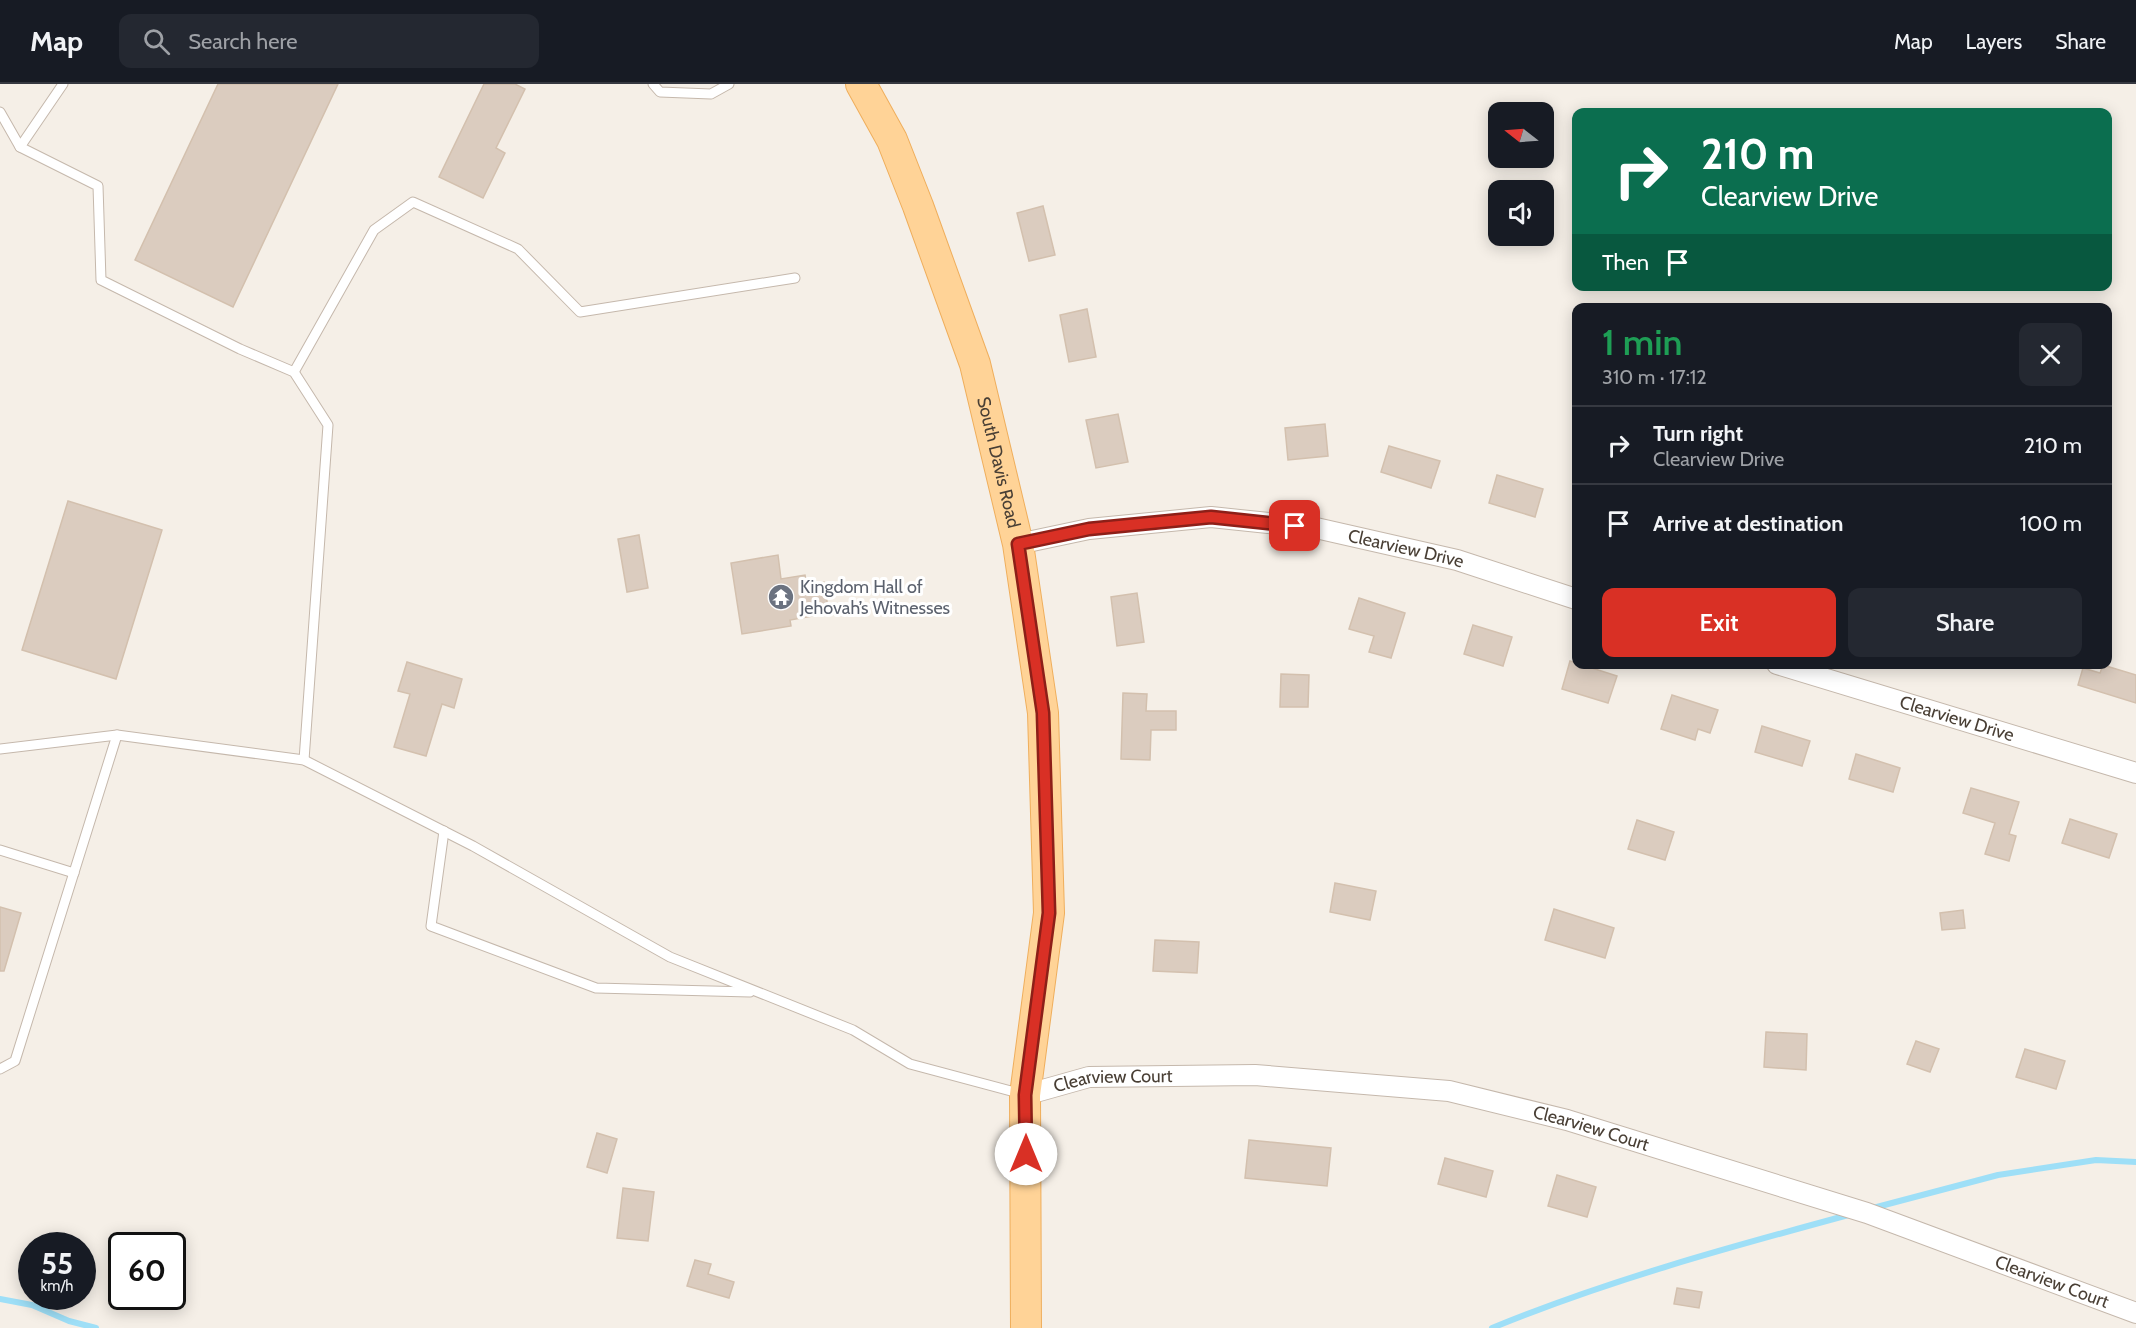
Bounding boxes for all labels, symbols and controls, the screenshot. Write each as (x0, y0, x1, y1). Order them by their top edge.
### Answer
search box (119, 14, 539, 68)
text: Map (30, 24, 83, 58)
icon: search (140, 25, 173, 58)
text: Search here (188, 28, 297, 55)
text: Map (1894, 29, 1933, 54)
text: Layers (1966, 29, 2022, 54)
text: Share (2055, 29, 2106, 54)
north arrow (1488, 102, 1554, 168)
map controls (1488, 102, 1554, 246)
text: 210 m (1701, 128, 1814, 180)
icon: right (1602, 132, 1680, 210)
button: sound (1488, 180, 1554, 246)
text: Clearview Drive (1701, 180, 1878, 213)
icon: arrive (1661, 246, 1694, 279)
text: Then (1602, 249, 1649, 276)
text: 1 min (1602, 320, 1682, 364)
button: close (2019, 323, 2082, 386)
text: 310 m · 17:12 (1602, 365, 1707, 389)
street label: South Davis Road (972, 394, 1025, 530)
text: Turn right (1653, 420, 1743, 447)
icon: right (1602, 429, 1635, 462)
text: 210 m (2024, 432, 2082, 459)
text: Clearview Drive (1653, 447, 1784, 471)
pin (1269, 500, 1320, 551)
icon: arrive (1602, 507, 1635, 540)
icon: arrive (1278, 509, 1311, 542)
text: Arrive at destination (1653, 510, 1843, 537)
text: 100 m (2020, 510, 2082, 537)
street label: Clearview Drive (1346, 525, 1467, 573)
place label: Kingdom Hall of Jehovah’s Witnesses (799, 576, 950, 619)
temple icon: Kingdom Hall of Jehovah’s Witnesses (766, 582, 796, 612)
button: Exit (1602, 588, 1836, 657)
button: Share (1848, 588, 2082, 657)
street label: Clearview Drive (1897, 691, 2017, 746)
street label: Clearview Court (1051, 1065, 1173, 1097)
street label: Clearview Court (1531, 1101, 1652, 1156)
position arrow (994, 1122, 1058, 1186)
speed limit sign: 60 (108, 1232, 186, 1310)
text: 55 (41, 1245, 73, 1282)
street label: Clearview Court (1992, 1251, 2112, 1313)
text: km/h (41, 1277, 73, 1295)

